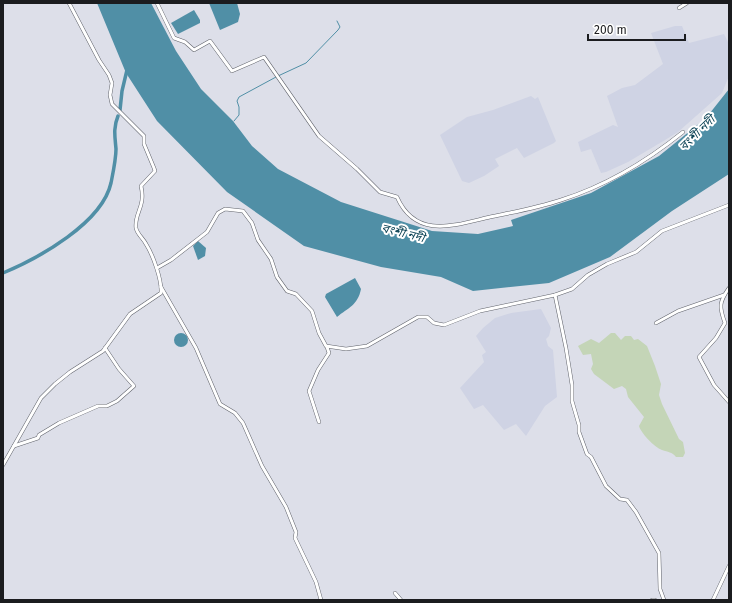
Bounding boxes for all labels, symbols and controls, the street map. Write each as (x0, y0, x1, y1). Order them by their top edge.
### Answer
scale bar (588, 16, 685, 42)
text: 200 m (594, 23, 627, 37)
water label: বংশী নদী (676, 111, 720, 153)
water label: বংশী নদী (380, 221, 429, 246)

